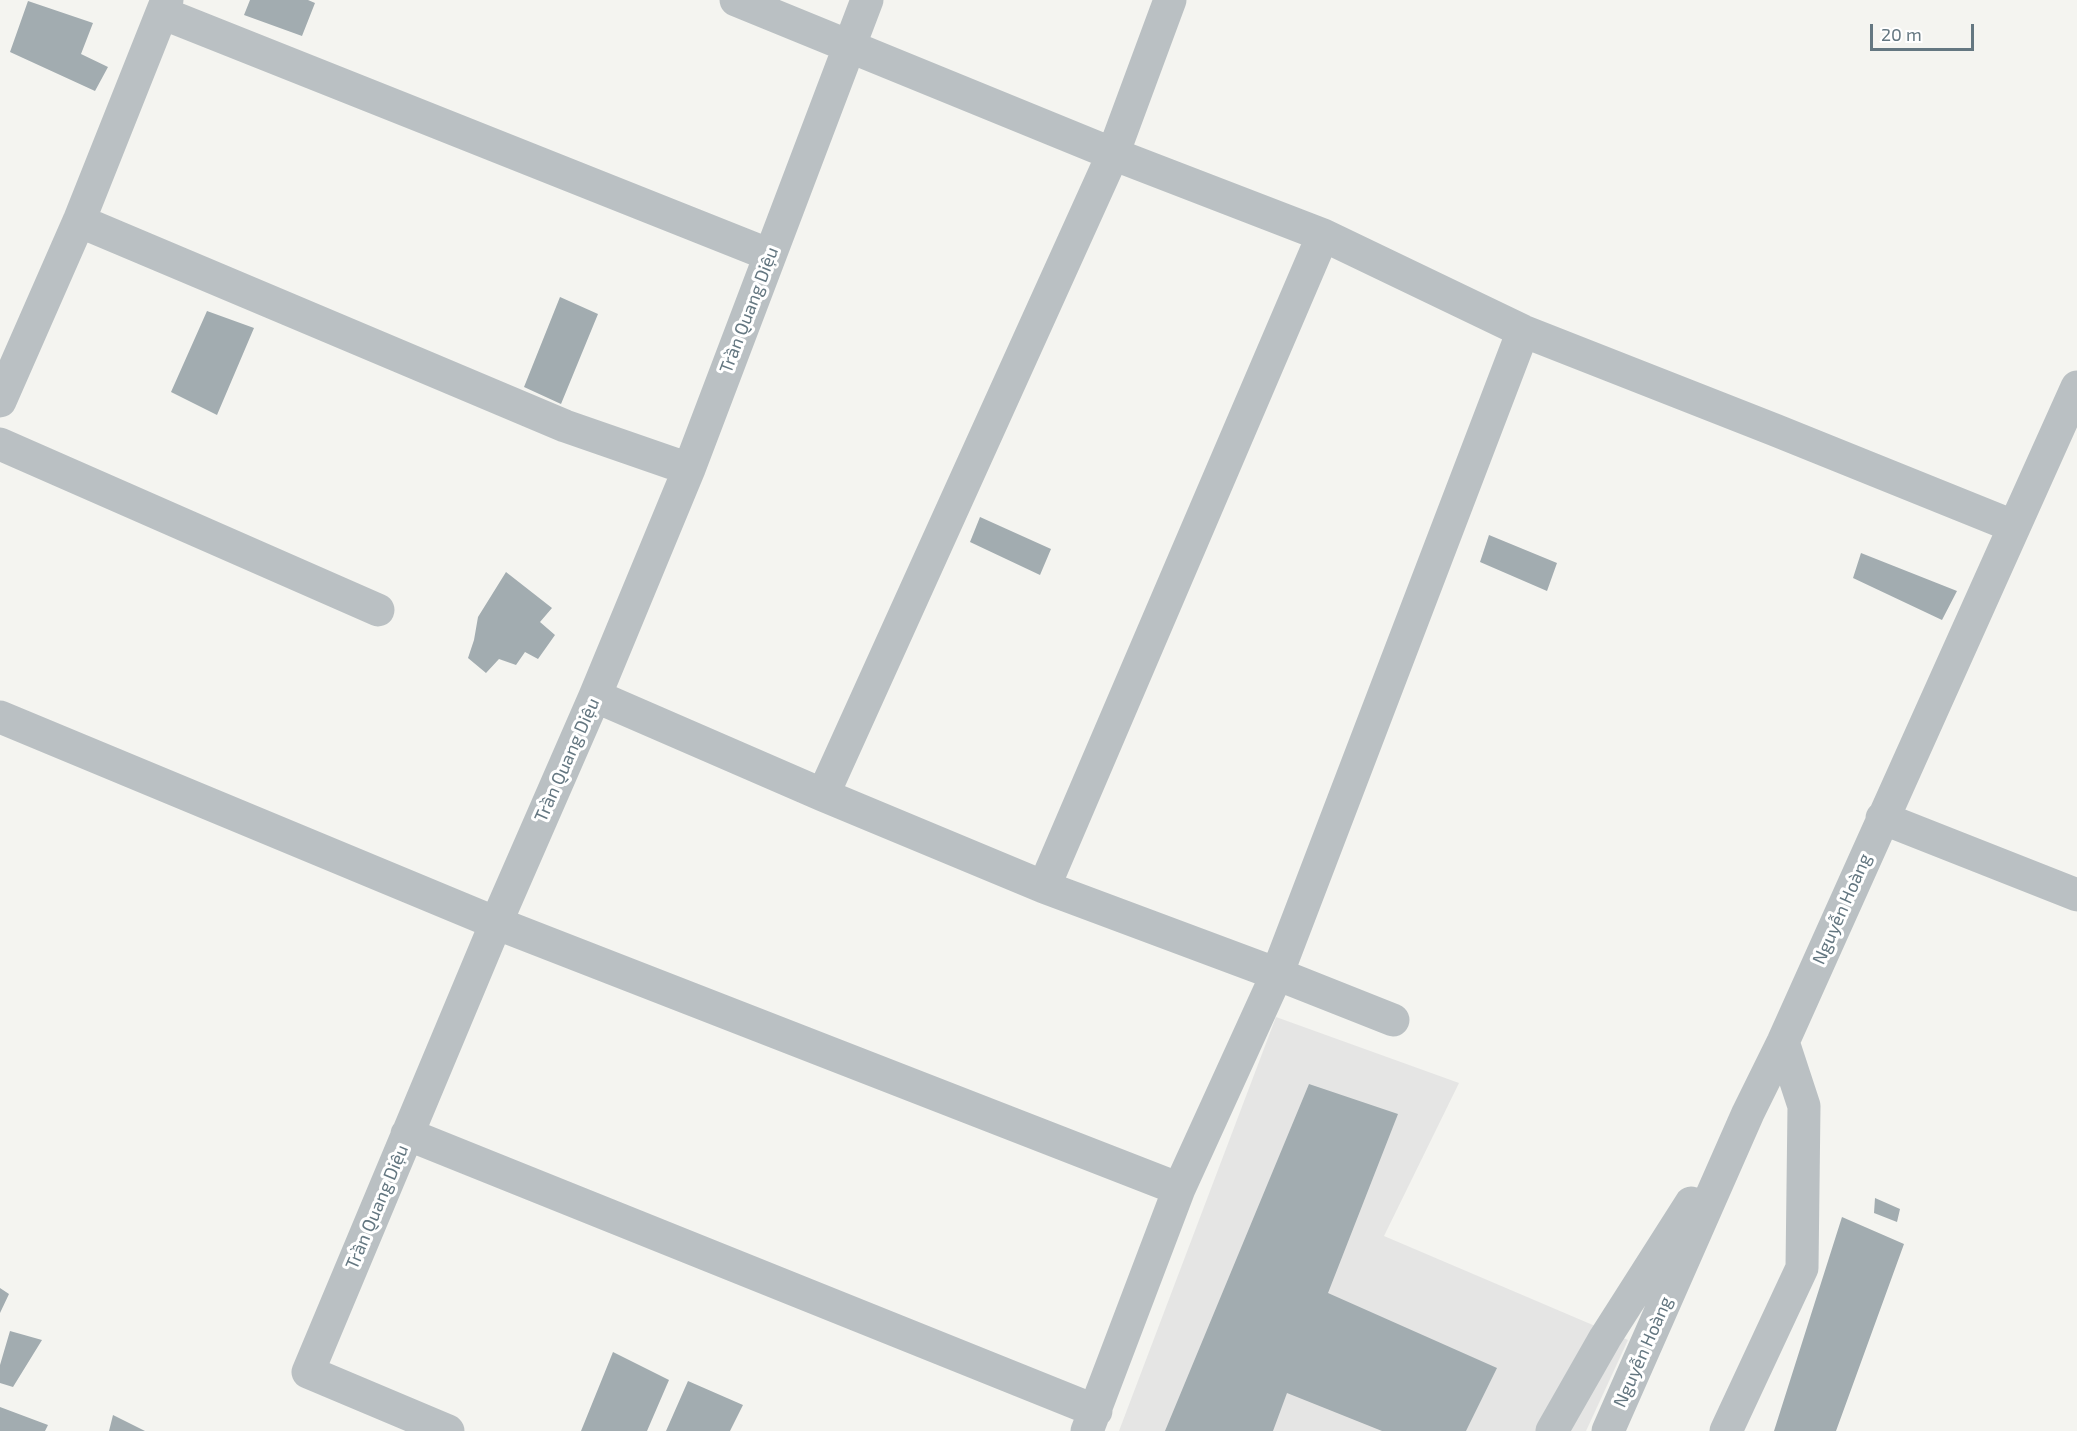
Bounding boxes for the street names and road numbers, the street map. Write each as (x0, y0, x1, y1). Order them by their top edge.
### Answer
street label: Trần Quang Diệu (715, 244, 783, 376)
street label: Trần Quang Diệu (530, 695, 604, 825)
street label: Nguyễn Hoàng (1808, 850, 1876, 968)
street label: Trần Quang Diệu (341, 1141, 413, 1273)
street label: Nguyễn Hoàng (1609, 1293, 1677, 1411)

